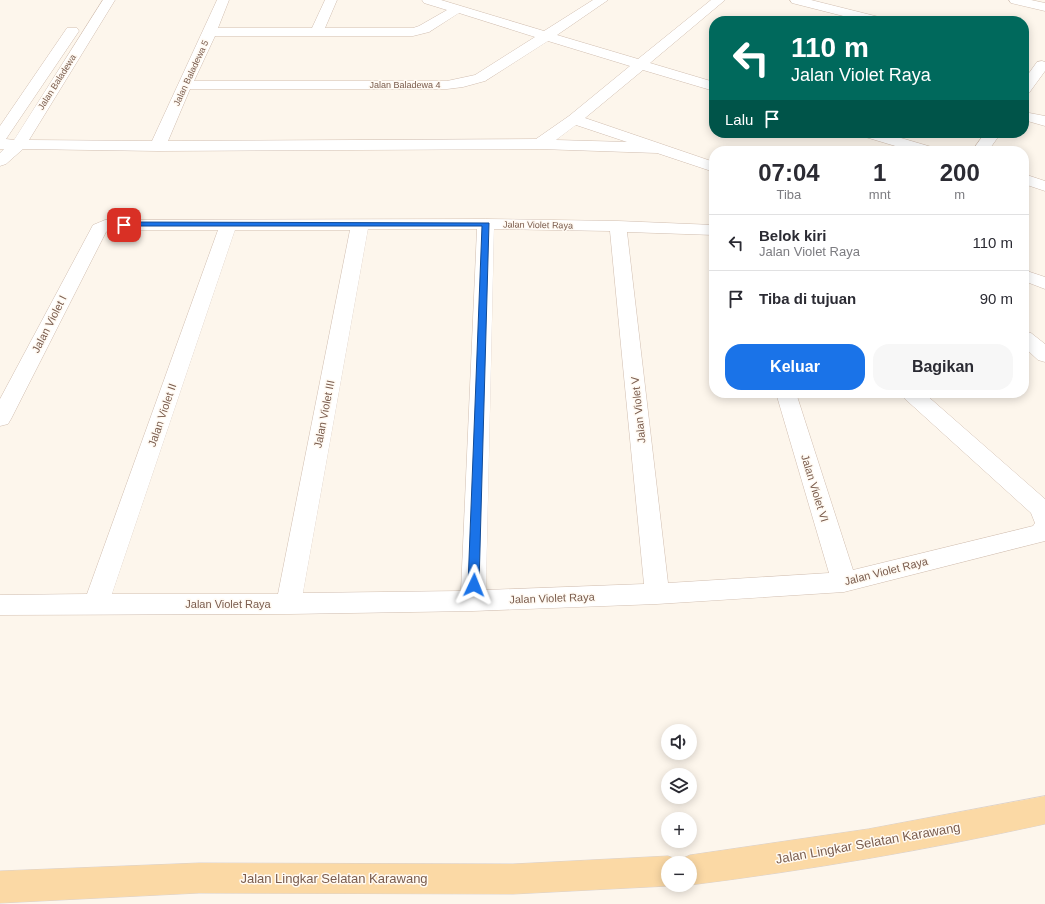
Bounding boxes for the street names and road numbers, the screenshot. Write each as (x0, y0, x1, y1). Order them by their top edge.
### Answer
street label: Jalan Baladewa 5 (171, 39, 211, 107)
street label: Jalan Baladewa (36, 52, 78, 112)
street label: Jalan Baladewa 4 (369, 80, 441, 90)
street label: Jalan Violet Raya (503, 219, 573, 231)
street label: Jalan Violet I (29, 293, 69, 355)
street label: Jalan Violet V (628, 375, 647, 444)
street label: Jalan Violet III (312, 379, 336, 449)
street label: Jalan Violet II (146, 382, 178, 448)
street label: Jalan Violet VI (799, 453, 831, 523)
street label: Jalan Violet Raya (843, 555, 930, 587)
street label: Jalan Violet Raya (509, 590, 596, 605)
street label: Jalan Violet Raya (185, 598, 272, 610)
street label: Jalan Lingkar Selatan Karawang (775, 819, 961, 867)
street label: Jalan Lingkar Selatan Karawang (240, 871, 428, 886)

